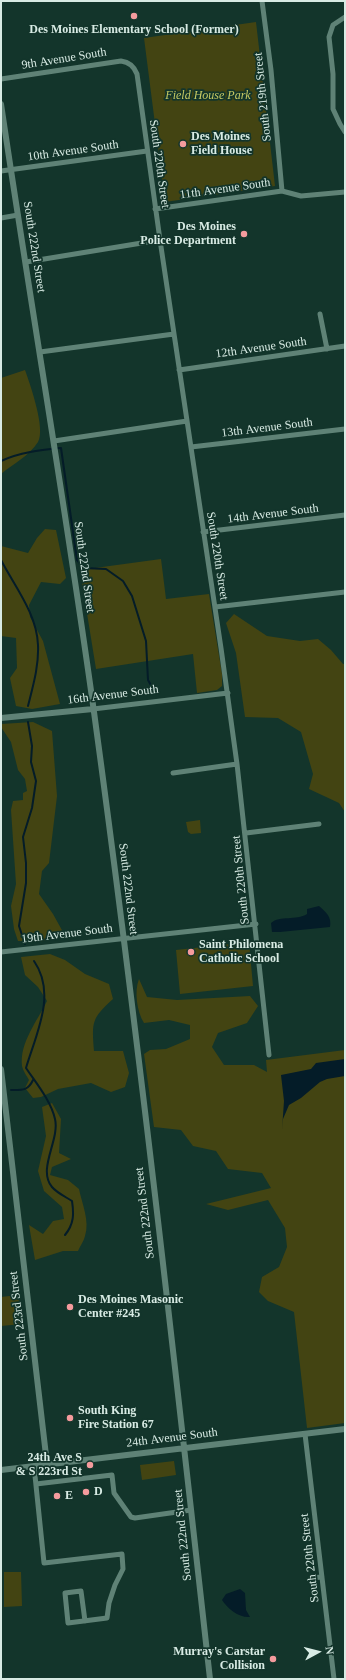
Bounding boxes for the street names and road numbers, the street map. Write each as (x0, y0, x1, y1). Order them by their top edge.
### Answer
street label: 9th Avenue South (21, 45, 107, 73)
street label: South 219th Street (251, 52, 275, 142)
street label: South 220th Street (146, 119, 172, 209)
street label: 10th Avenue South (27, 137, 119, 165)
street label: 11th Avenue South (179, 176, 271, 202)
street label: South 222nd Street (20, 200, 48, 294)
street label: 12th Avenue South (215, 334, 307, 362)
street label: 13th Avenue South (221, 415, 313, 441)
street label: 14th Avenue South (227, 501, 319, 527)
street label: South 220th Street (203, 511, 231, 601)
street label: South 222nd Street (70, 520, 98, 614)
street label: 16th Avenue South (67, 682, 159, 708)
street label: South 220th Street (229, 835, 253, 925)
street label: South 222nd Street (115, 842, 141, 936)
street label: 19th Avenue South (21, 921, 113, 947)
street label: South 222nd Street (132, 1166, 158, 1260)
street label: South 223rd Street (6, 1270, 32, 1362)
street label: 24th Avenue South (126, 1425, 218, 1451)
street label: South 222nd Street (171, 1489, 195, 1581)
street label: South 220th Street (297, 1513, 323, 1603)

